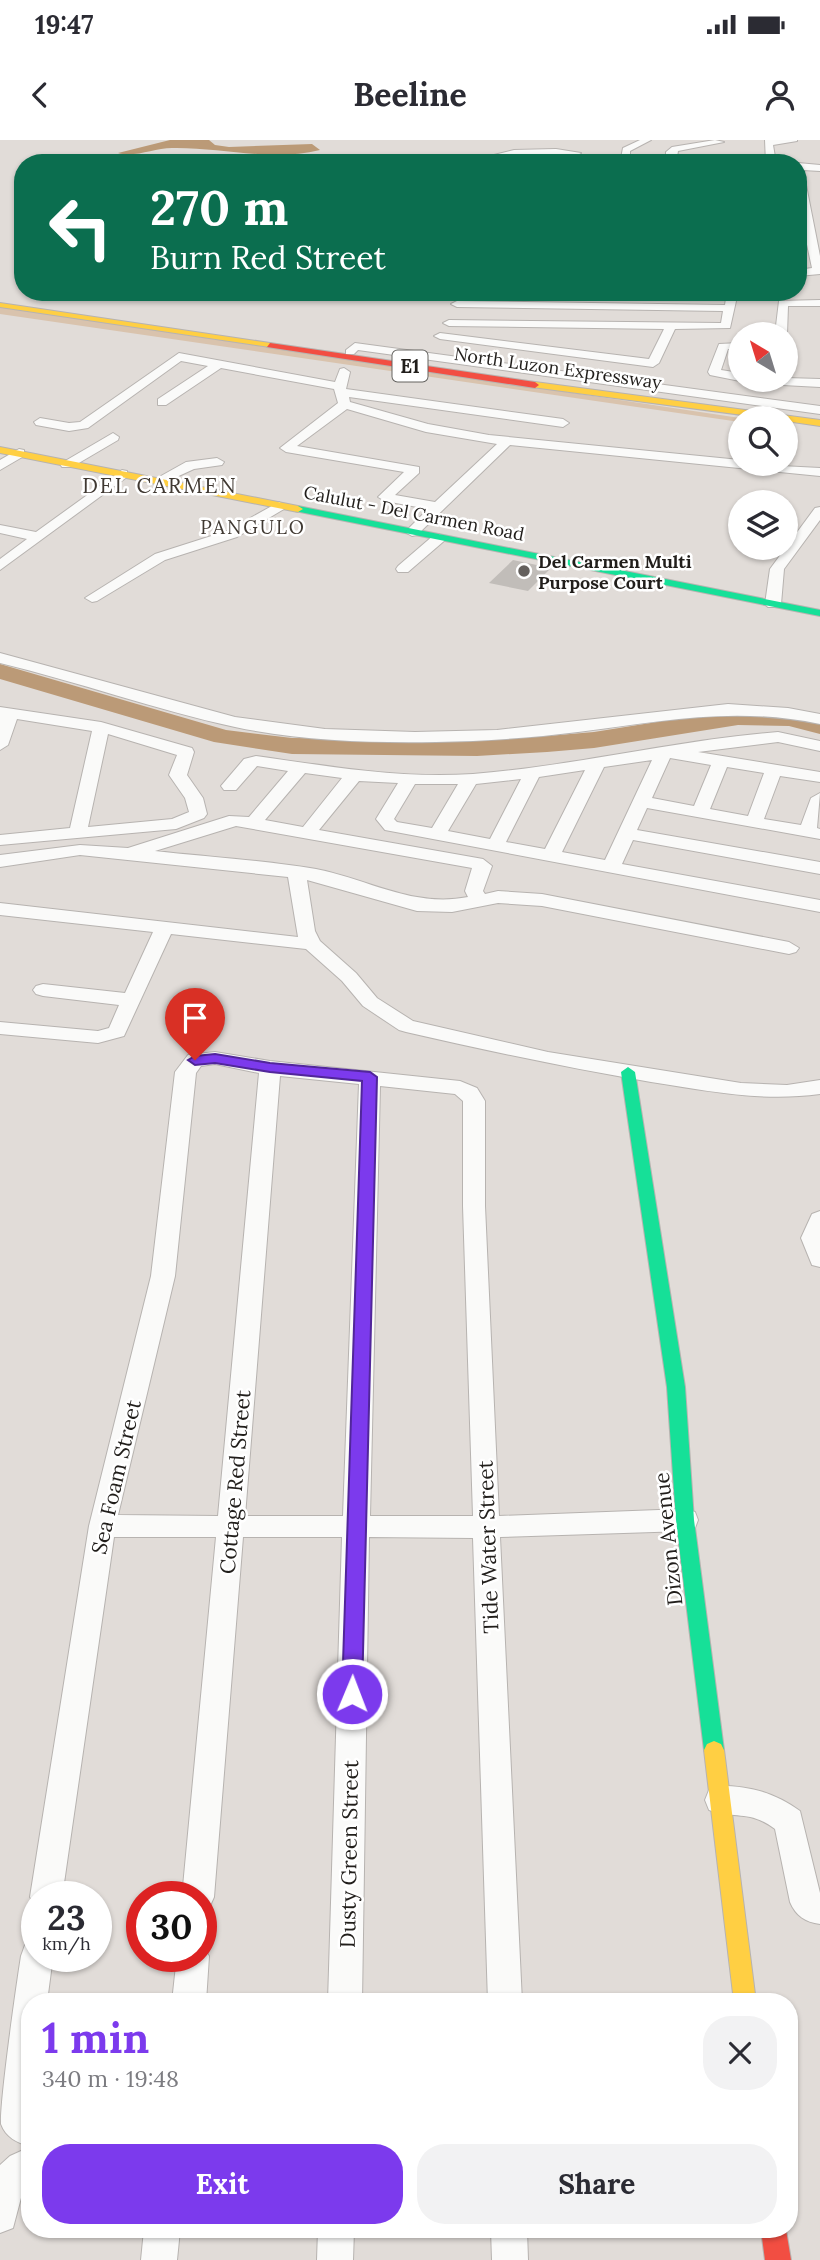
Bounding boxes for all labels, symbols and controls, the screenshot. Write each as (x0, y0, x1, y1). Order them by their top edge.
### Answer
text: 19:47 (35, 8, 93, 41)
text: Beeline (353, 74, 467, 115)
icon: back (21, 76, 59, 114)
icon: person (761, 76, 799, 114)
text: 270 m (150, 176, 288, 238)
icon: left (35, 182, 126, 273)
text: Burn Red Street (150, 237, 386, 278)
north arrow (728, 322, 798, 392)
map controls (728, 322, 798, 560)
street label: North Luzon Expressway (453, 342, 664, 394)
road number: E1 (392, 350, 428, 382)
button: search (728, 406, 798, 476)
district label: DEL CARMEN (82, 472, 238, 499)
street label: Calulut - Del Carmen Road (302, 480, 526, 546)
button: layers (728, 490, 798, 560)
district label: PANGULO (200, 515, 306, 539)
place label: Del Carmen Multi Purpose Court (538, 550, 692, 594)
marker: Del Carmen Multi Purpose Court (516, 563, 532, 579)
pin (165, 988, 225, 1060)
icon: arrive (176, 999, 214, 1037)
street label: Cottage Red Street (214, 1388, 257, 1575)
street label: Sea Foam Street (85, 1396, 147, 1557)
street label: Tide Water Street (471, 1459, 505, 1634)
street label: Dizon Avenue (648, 1471, 688, 1607)
position arrow (315, 1657, 389, 1731)
street label: Dusty Green Street (334, 1759, 364, 1948)
speed limit sign: 30 (126, 1881, 217, 1972)
text: 23 (47, 1895, 86, 1940)
text: km/h (42, 1932, 91, 1955)
text: 1 min (42, 2011, 149, 2065)
button: close (703, 2016, 777, 2090)
text: 340 m · 19:48 (42, 2064, 179, 2093)
button: Exit (42, 2144, 403, 2224)
button: Share (417, 2144, 777, 2224)

